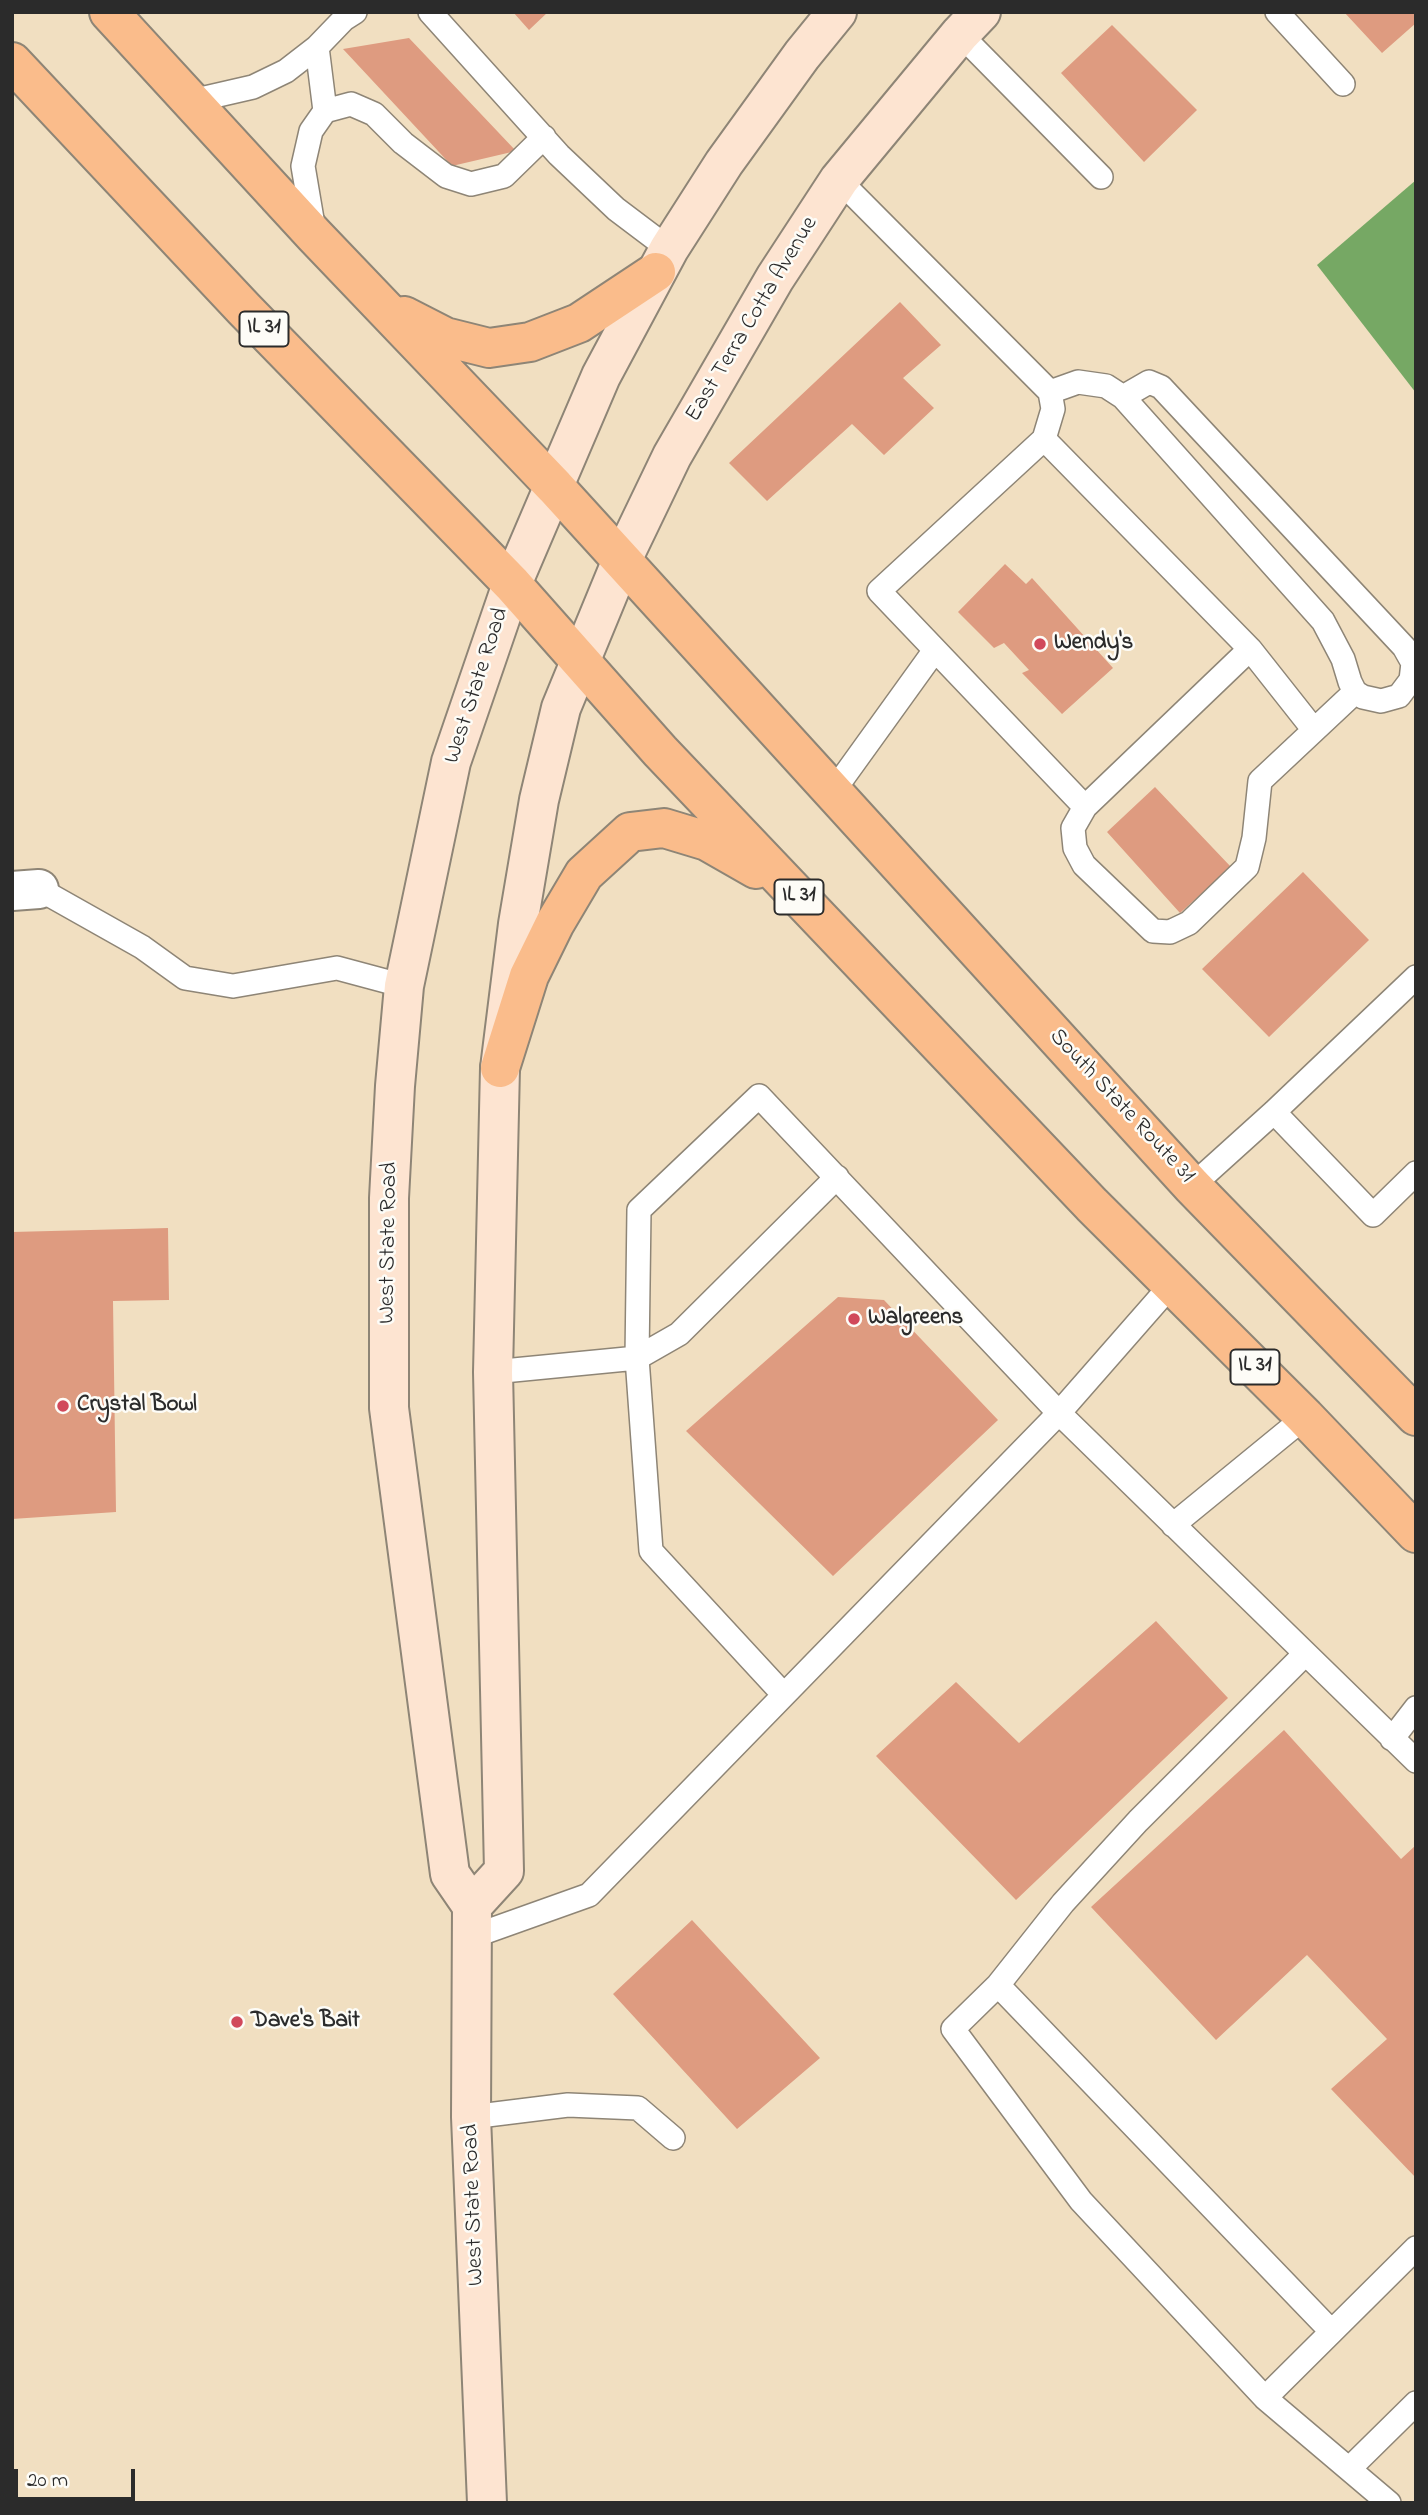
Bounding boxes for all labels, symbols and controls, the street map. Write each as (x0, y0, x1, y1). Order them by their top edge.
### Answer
street label: East Terra Cotta Avenue (681, 212, 825, 428)
road number: IL 31 (240, 312, 288, 346)
street label: West State Road (440, 605, 516, 767)
place label: Wendy's (1054, 630, 1133, 658)
marker: Wendy's (1032, 636, 1048, 652)
road number: IL 31 (774, 880, 824, 914)
street label: South State Route 31 (1042, 1024, 1200, 1190)
street label: West State Road (375, 1162, 405, 1324)
place label: Walgreens (868, 1305, 963, 1333)
marker: Walgreens (846, 1311, 862, 1327)
road number: IL 31 (1230, 1350, 1280, 1384)
place label: Crystal Bowl (77, 1392, 197, 1420)
marker: Crystal Bowl (55, 1398, 71, 1414)
place label: Dave's Bait (251, 2008, 360, 2036)
marker: Dave's Bait (229, 2014, 245, 2030)
street label: West State Road (458, 2124, 492, 2286)
scale bar (18, 2456, 138, 2500)
text: 20 m (27, 2466, 68, 2496)

